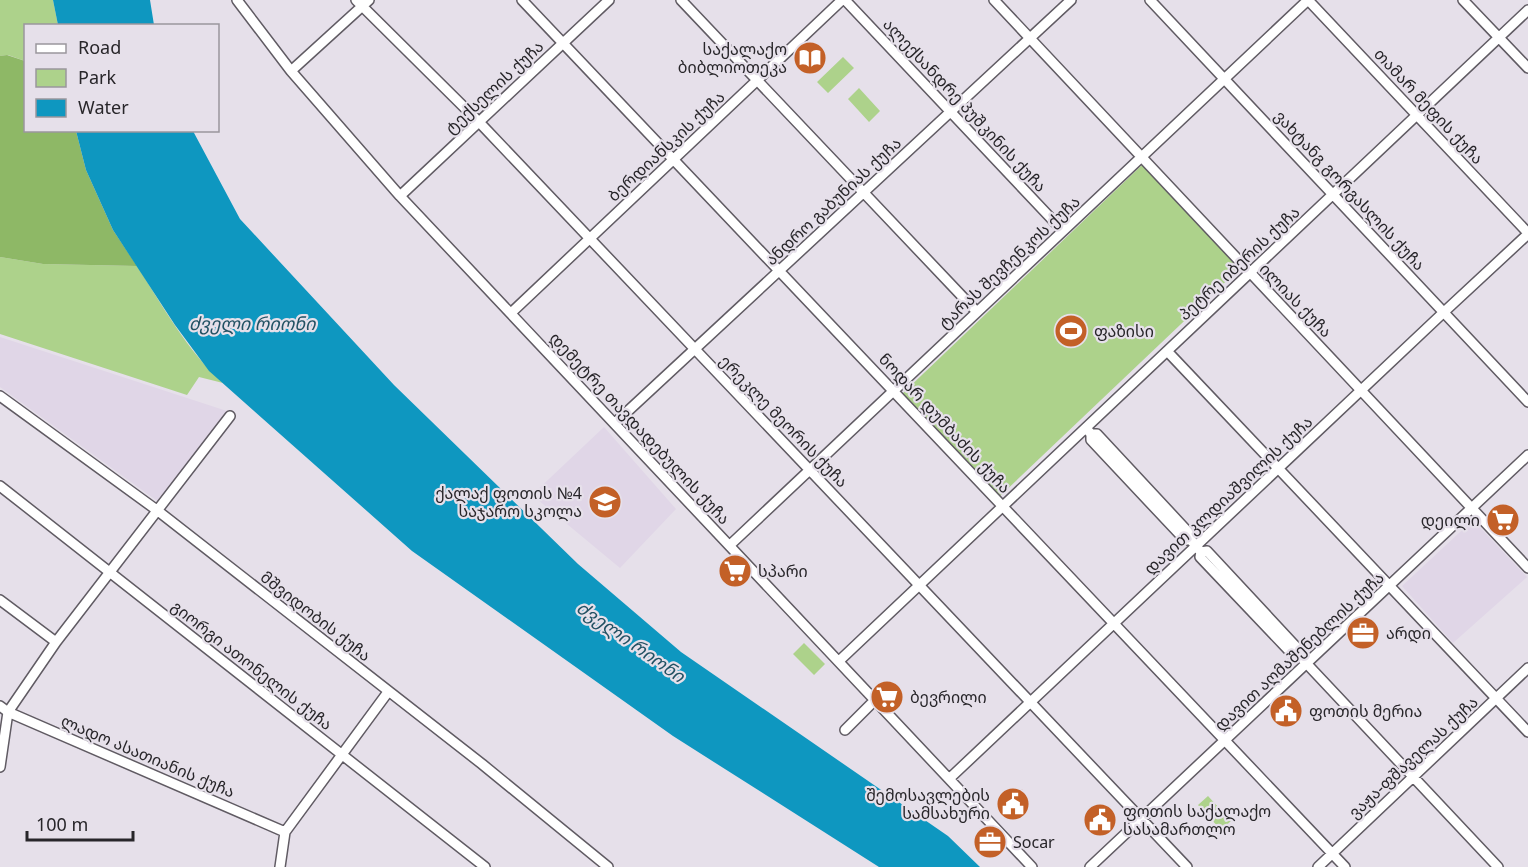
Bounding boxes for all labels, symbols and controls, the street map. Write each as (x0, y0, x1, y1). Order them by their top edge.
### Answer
street label: ალექსანდრე პუშკინის ქუჩა (878, 13, 1052, 197)
legend (24, 24, 219, 132)
text: Road (78, 35, 121, 59)
street label: ტექსელის ქუჩა (440, 35, 548, 139)
place label: საქალაქო ბიბლიოთეკა (678, 38, 787, 78)
library icon: საქალაქო ბიბლიოთეკა (792, 40, 828, 76)
street label: თამარ მეფის ქუჩა (1369, 43, 1489, 169)
text: Park (78, 65, 116, 89)
street label: ბერდიანსკის ქუჩა (603, 86, 729, 206)
text: Water (78, 95, 129, 119)
street label: ვახტანგ გორგასლის ქუჩა (1270, 105, 1430, 275)
street label: ანდრო გაბუნიას ქუჩა (760, 132, 906, 270)
street label: ტარას შევჩენკოს ქუჩა (933, 190, 1085, 334)
street label: პეტრე იბერის ქუჩა (1174, 201, 1304, 325)
street label: ილიას ქუჩა (1255, 258, 1337, 342)
water label: ძველი რიონი (189, 311, 316, 335)
sports icon: ფაზისი (1053, 313, 1089, 349)
place label: ფაზისი (1094, 320, 1154, 342)
street label: დემეტრე თავდადებულის ქუჩა (545, 327, 735, 529)
street label: ნოდარ დუმბაძის ქუჩა (874, 348, 1016, 498)
street label: ერეკლე მეორის ქუჩა (715, 350, 853, 492)
street label: დავით კლდიაშვილის ქუჩა (1139, 411, 1317, 579)
place label: ქალაქ ფოთის №4 საჯარო სკოლა (435, 482, 582, 522)
school or university icon: ქალაქ ფოთის №4 საჯარო სკოლა (587, 484, 623, 520)
supermarket icon: დეილი (1485, 502, 1521, 538)
place label: დეილი (1421, 509, 1480, 531)
supermarket icon: სპარი (717, 553, 753, 589)
place label: სპარი (758, 560, 808, 582)
street label: მშვიდობის ქუჩა (256, 566, 376, 666)
street label: დავით აღმაშენებლის ქუჩა (1209, 566, 1389, 736)
street label: გიორგი ათონელის ქუჩა (167, 595, 337, 735)
water label: ძველი რიონი (572, 595, 690, 688)
office icon: არდი (1345, 615, 1381, 651)
place label: არდი (1386, 622, 1431, 644)
supermarket icon: ბევრილი (869, 679, 905, 715)
place label: ბევრილი (910, 686, 987, 708)
street label: ვაჟა-ფშაველას ქუჩა (1343, 691, 1483, 823)
public building icon: ფოთის მერია (1268, 693, 1304, 729)
place label: ფოთის მერია (1309, 700, 1422, 722)
street label: ლადო ასათიანის ქუჩა (58, 709, 238, 803)
place label: შემოსავლების სამსახური (866, 784, 990, 824)
public building icon: შემოსავლების სამსახური (995, 786, 1031, 822)
place label: ფოთის საქალაქო სასამართლო (1123, 800, 1271, 840)
public building icon: ფოთის საქალაქო სასამართლო (1082, 802, 1118, 838)
scale bar (27, 804, 134, 842)
text: 100 m (36, 812, 88, 836)
office icon: Socar (972, 824, 1008, 860)
place label: Socar (1013, 831, 1055, 853)

